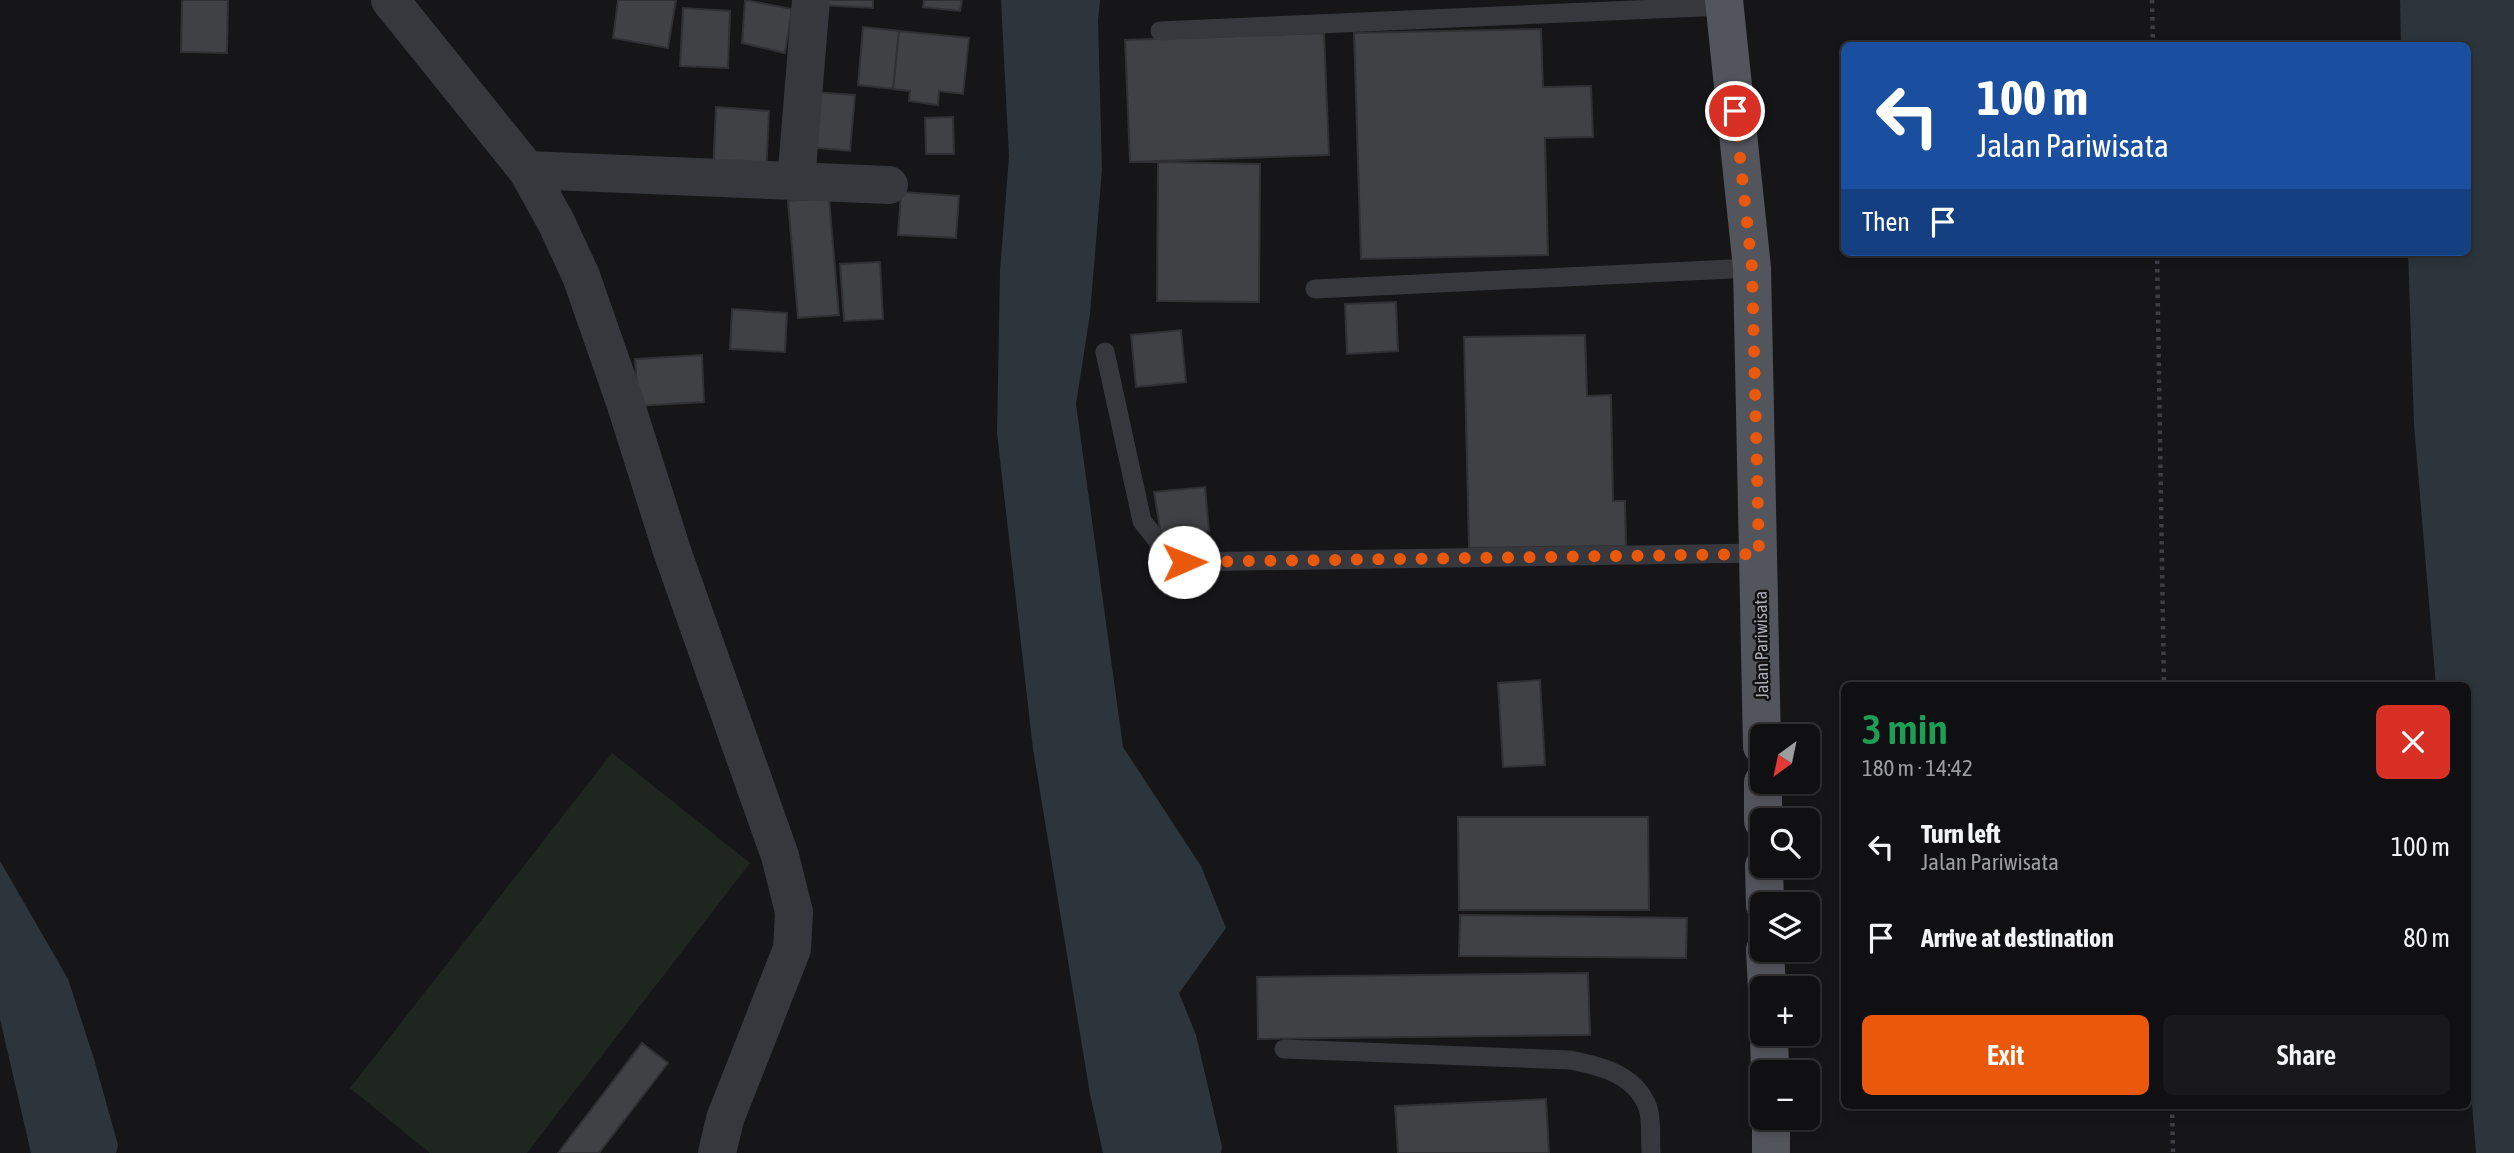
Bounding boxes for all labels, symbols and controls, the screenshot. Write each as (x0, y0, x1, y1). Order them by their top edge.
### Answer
text: 100 m (1977, 69, 2088, 125)
icon: left (1862, 70, 1953, 161)
pin (1705, 81, 1765, 141)
icon: arrive (1716, 92, 1754, 130)
text: Jalan Pariwisata (1977, 127, 2169, 164)
icon: arrive (1924, 203, 1962, 241)
text: Then (1862, 207, 1910, 237)
position arrow (1147, 525, 1221, 599)
street label: Jalan Pariwisata (1750, 591, 1772, 699)
text: 3 min (1862, 705, 1948, 753)
button: close (2376, 705, 2450, 779)
north arrow (1750, 724, 1820, 794)
map controls (1750, 724, 1820, 1130)
text: 180 m · 14:42 (1862, 755, 1973, 781)
button: search (1750, 808, 1820, 878)
text: Turn left (1921, 819, 2001, 849)
icon: left (1862, 828, 1900, 866)
text: 100 m (2391, 832, 2450, 862)
text: Jalan Pariwisata (1921, 849, 2059, 875)
button: layers (1750, 892, 1820, 962)
icon: arrive (1862, 919, 1900, 957)
text: Arrive at destination (1921, 923, 2114, 953)
text: 80 m (2403, 923, 2450, 953)
button: + (1750, 976, 1820, 1046)
button: Exit (1862, 1015, 2149, 1095)
button: Share (2163, 1015, 2450, 1095)
button: − (1750, 1060, 1820, 1130)

